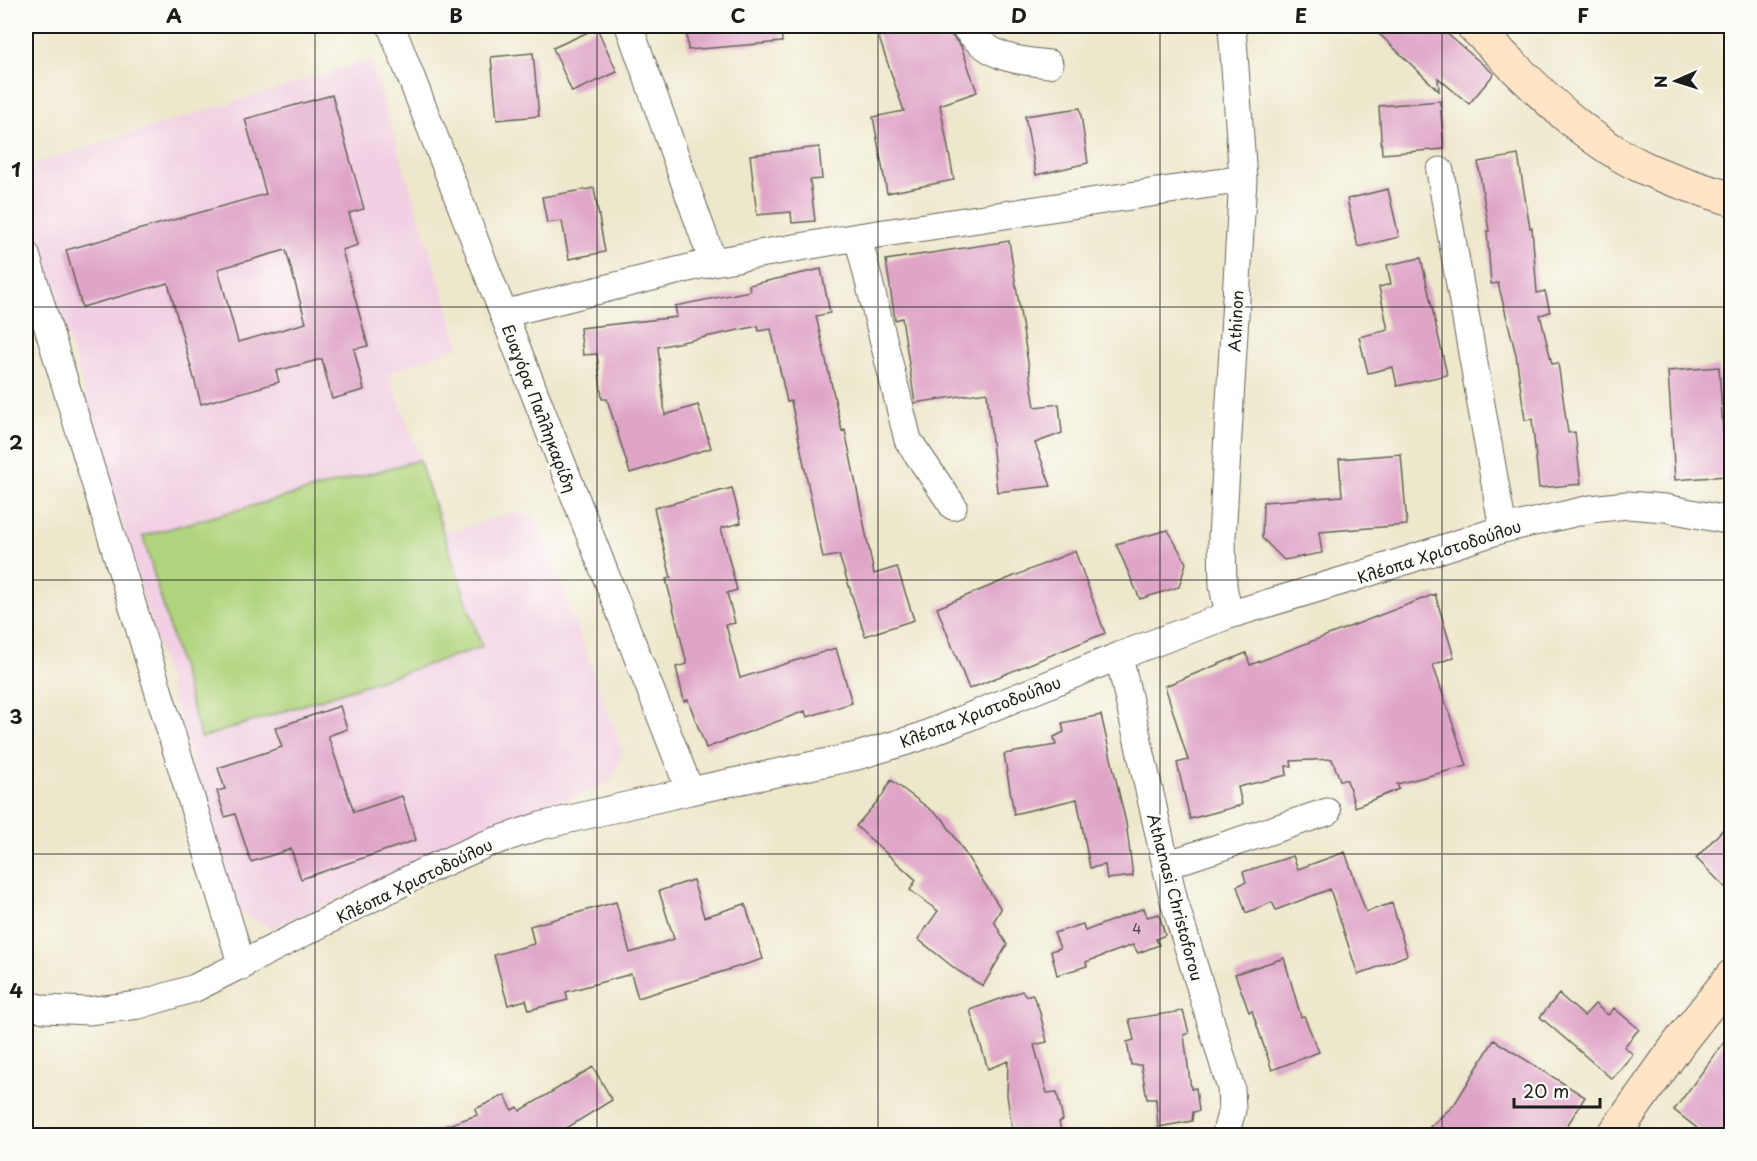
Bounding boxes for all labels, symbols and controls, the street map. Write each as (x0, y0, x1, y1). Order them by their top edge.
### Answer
text: A (166, 0, 182, 30)
text: B (449, 0, 463, 30)
text: C (730, 0, 746, 30)
text: D (1011, 0, 1027, 30)
text: E (1295, 0, 1307, 30)
text: F (1577, 0, 1589, 30)
north arrow (1646, 51, 1706, 111)
text: N (1648, 75, 1672, 89)
text: 1 (11, 154, 21, 184)
street label: Athinon (1221, 289, 1249, 353)
street label: Ευαγόρα Παλληκαρίδη (497, 320, 583, 496)
text: 2 (9, 427, 23, 457)
street label: Κλέοπα Χριστοδούλου (1354, 513, 1524, 589)
street label: Κλέοπα Χριστοδούλου (896, 669, 1064, 753)
text: 3 (9, 701, 23, 731)
street label: Athanasi Christoforou (1142, 811, 1210, 983)
street label: Κλέοπα Χριστοδούλου (332, 832, 496, 928)
house number: 4 (1132, 918, 1142, 939)
text: 4 (9, 975, 23, 1005)
scale bar (1514, 1071, 1600, 1109)
text: 20 m (1523, 1077, 1569, 1104)

